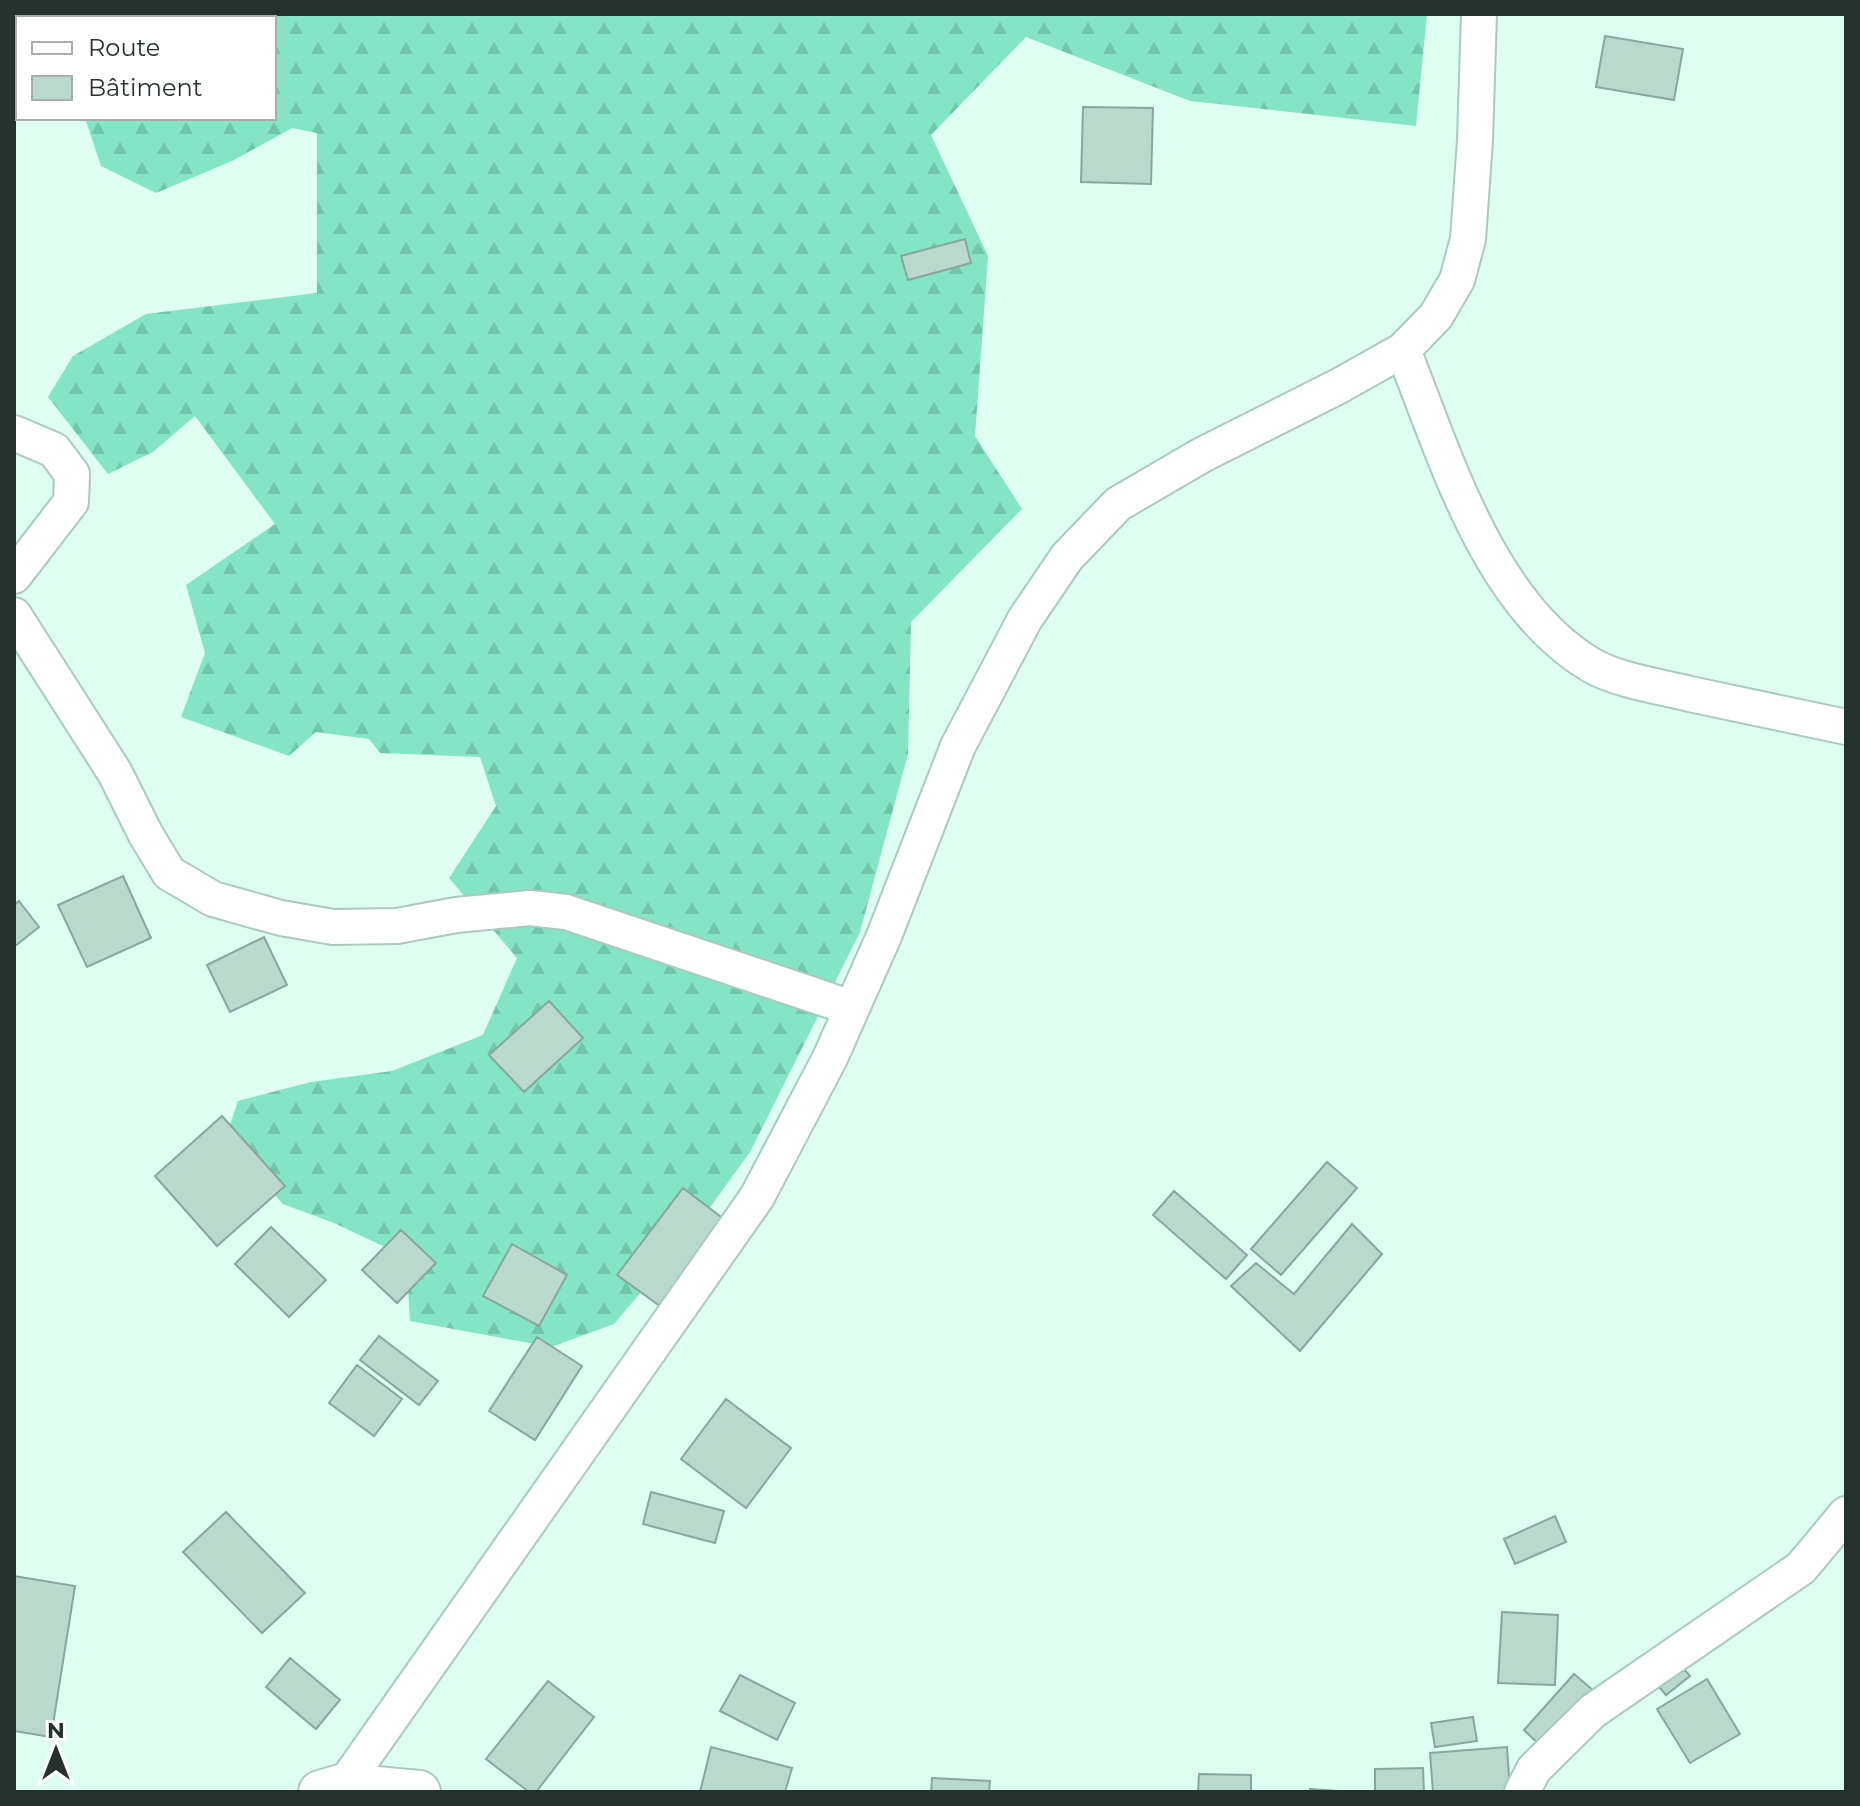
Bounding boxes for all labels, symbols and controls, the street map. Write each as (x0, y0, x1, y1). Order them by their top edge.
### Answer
legend (16, 16, 276, 120)
text: Route (88, 33, 160, 62)
text: Bâtiment (88, 73, 203, 102)
north arrow (16, 1710, 96, 1790)
text: N (47, 1717, 65, 1744)

